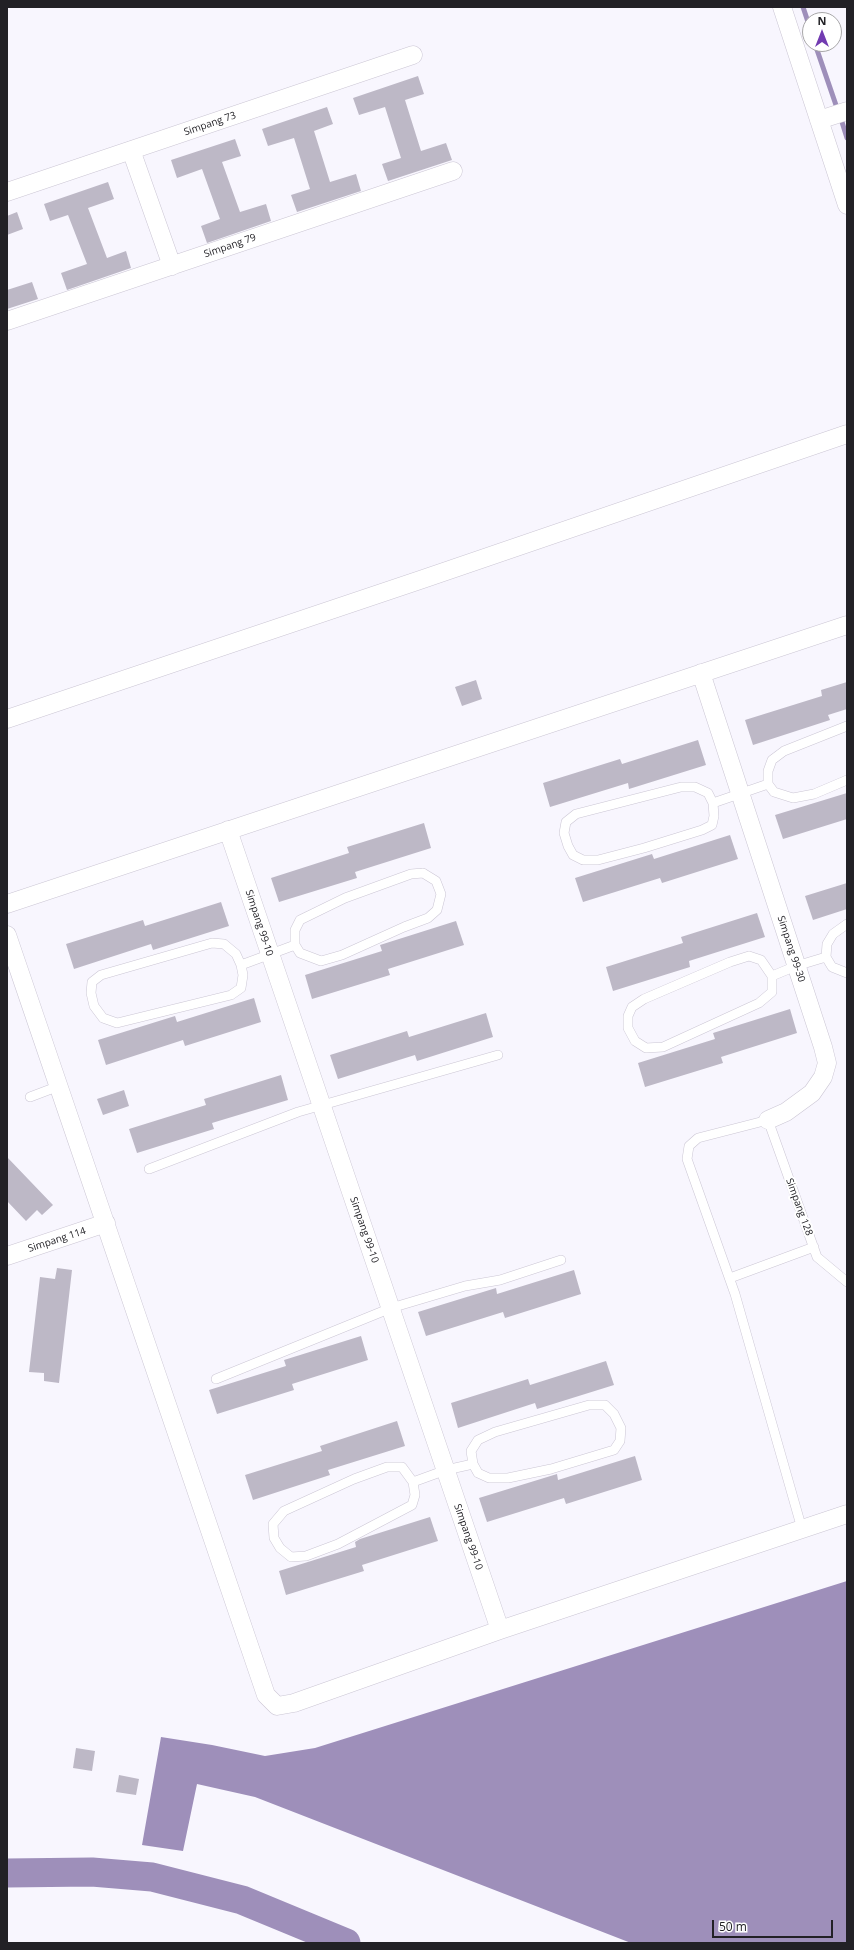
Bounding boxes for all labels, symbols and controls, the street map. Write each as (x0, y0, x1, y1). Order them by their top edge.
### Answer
north arrow (802, 12, 842, 52)
text: N (818, 13, 826, 28)
street label: Simpang 73 (182, 109, 238, 139)
street label: Simpang 79 (202, 231, 258, 261)
street label: Simpang 99-10 (243, 888, 275, 958)
street label: Simpang 99-30 (775, 914, 807, 984)
street label: Simpang 128 (783, 1177, 815, 1237)
street label: Simpang 99-10 (347, 1195, 381, 1265)
street label: Simpang 114 (26, 1225, 88, 1255)
street label: Simpang 99-10 (451, 1502, 485, 1572)
scale bar (714, 1912, 835, 1938)
text: 50 m (719, 1918, 747, 1935)

